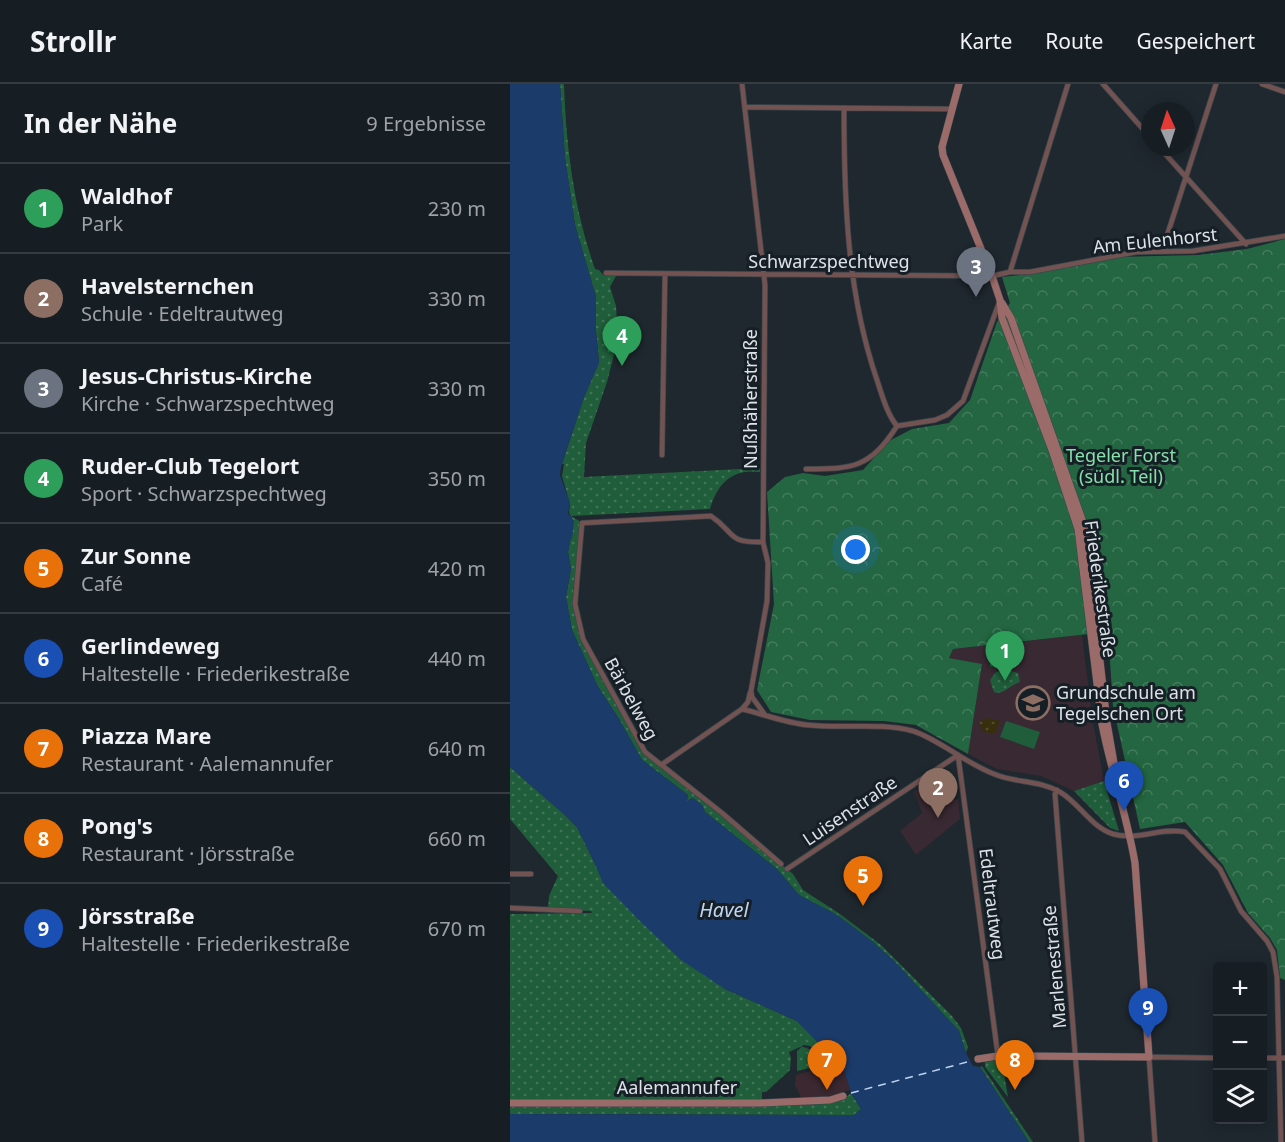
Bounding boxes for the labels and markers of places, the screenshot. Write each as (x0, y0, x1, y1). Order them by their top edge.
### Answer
pin: 3 (956, 248, 996, 297)
pin: 4 (602, 316, 642, 366)
pin: 1 (986, 632, 1024, 681)
place label: Grundschule am Tegelschen Ort (1056, 680, 1196, 725)
school or university icon: Grundschule am Tegelschen Ort (1015, 685, 1051, 721)
pin: 6 (1104, 762, 1144, 811)
pin: 2 (918, 768, 958, 818)
pin: 5 (844, 856, 882, 906)
pin: 9 (1128, 988, 1168, 1038)
pin: 7 (808, 1040, 846, 1090)
pin: 8 (996, 1040, 1034, 1090)

